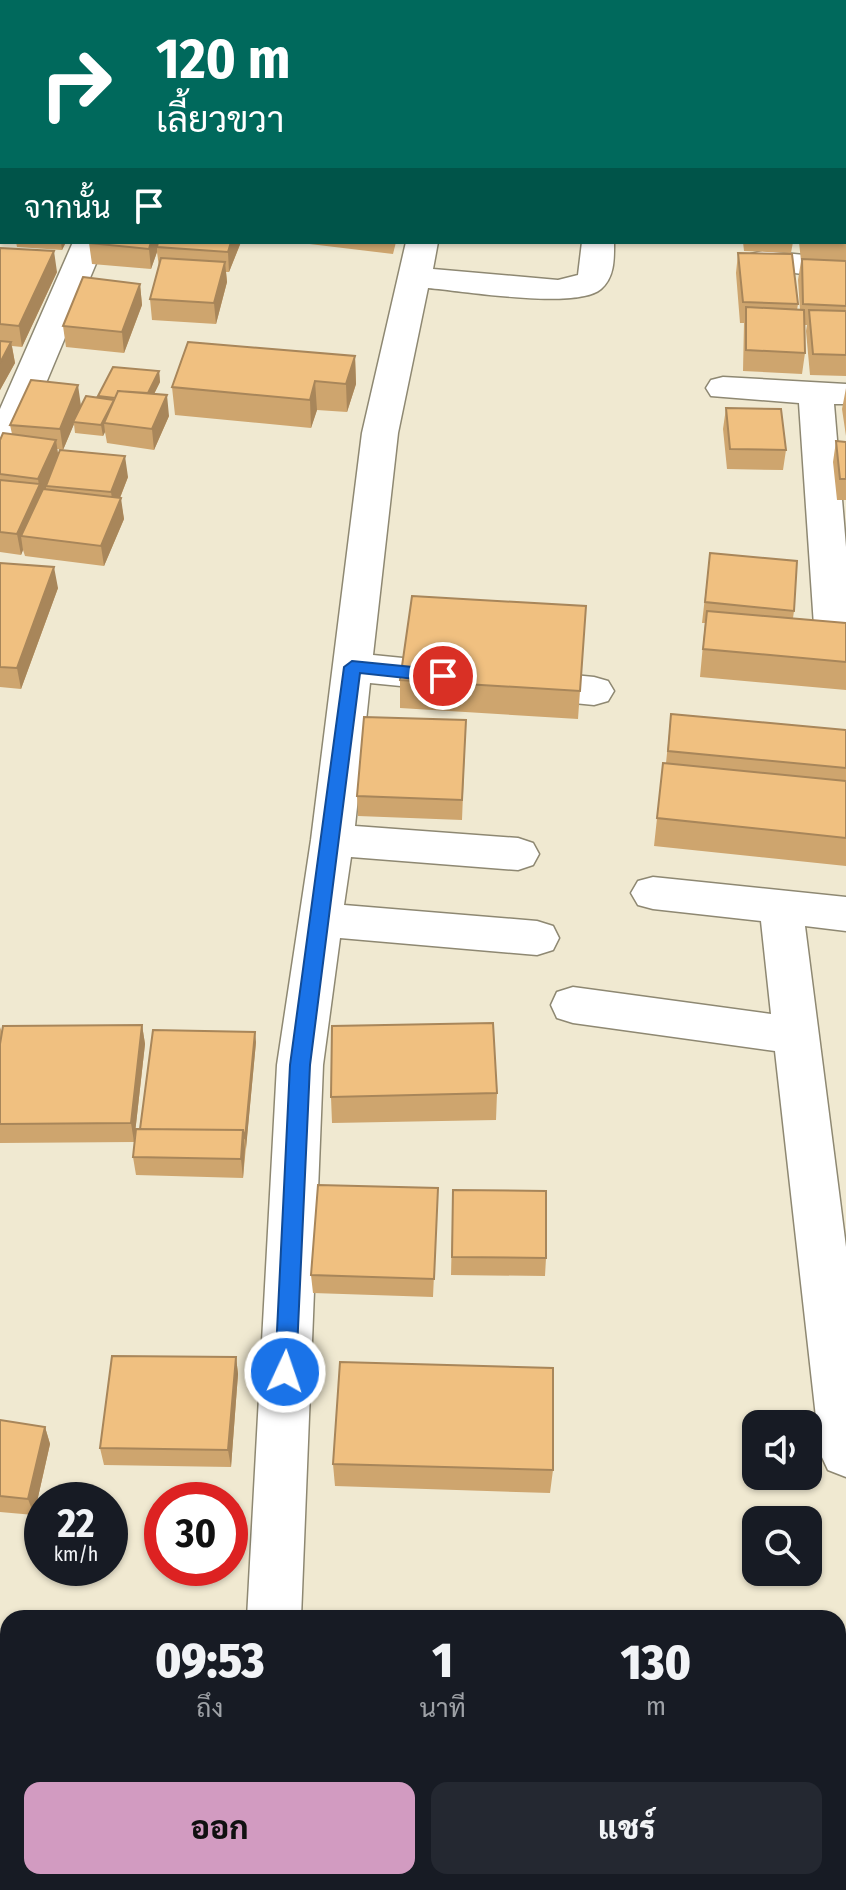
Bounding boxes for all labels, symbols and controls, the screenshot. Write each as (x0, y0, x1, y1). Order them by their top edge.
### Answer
text: 120 m (156, 26, 291, 93)
icon: right (24, 32, 128, 136)
text: เลี้ยวขวา (156, 98, 284, 142)
icon: arrive (127, 184, 171, 228)
text: จากนั้น (24, 190, 111, 226)
pin (409, 642, 477, 710)
icon: arrive (421, 654, 465, 698)
position arrow (243, 1330, 327, 1414)
map controls (742, 1410, 822, 1586)
button: sound (742, 1410, 822, 1490)
speed limit sign: 30 (144, 1482, 248, 1586)
text: 22 (57, 1500, 95, 1548)
button: search (742, 1506, 822, 1586)
text: km/h (54, 1542, 98, 1566)
text: 09:53 (155, 1632, 265, 1690)
text: 1 (432, 1632, 453, 1690)
text: 130 (621, 1634, 691, 1692)
text: m (646, 1691, 666, 1722)
text: ถึง (196, 1693, 223, 1724)
text: นาที (420, 1693, 466, 1724)
button: ออก (24, 1782, 415, 1874)
button: แชร์ (431, 1782, 822, 1874)

